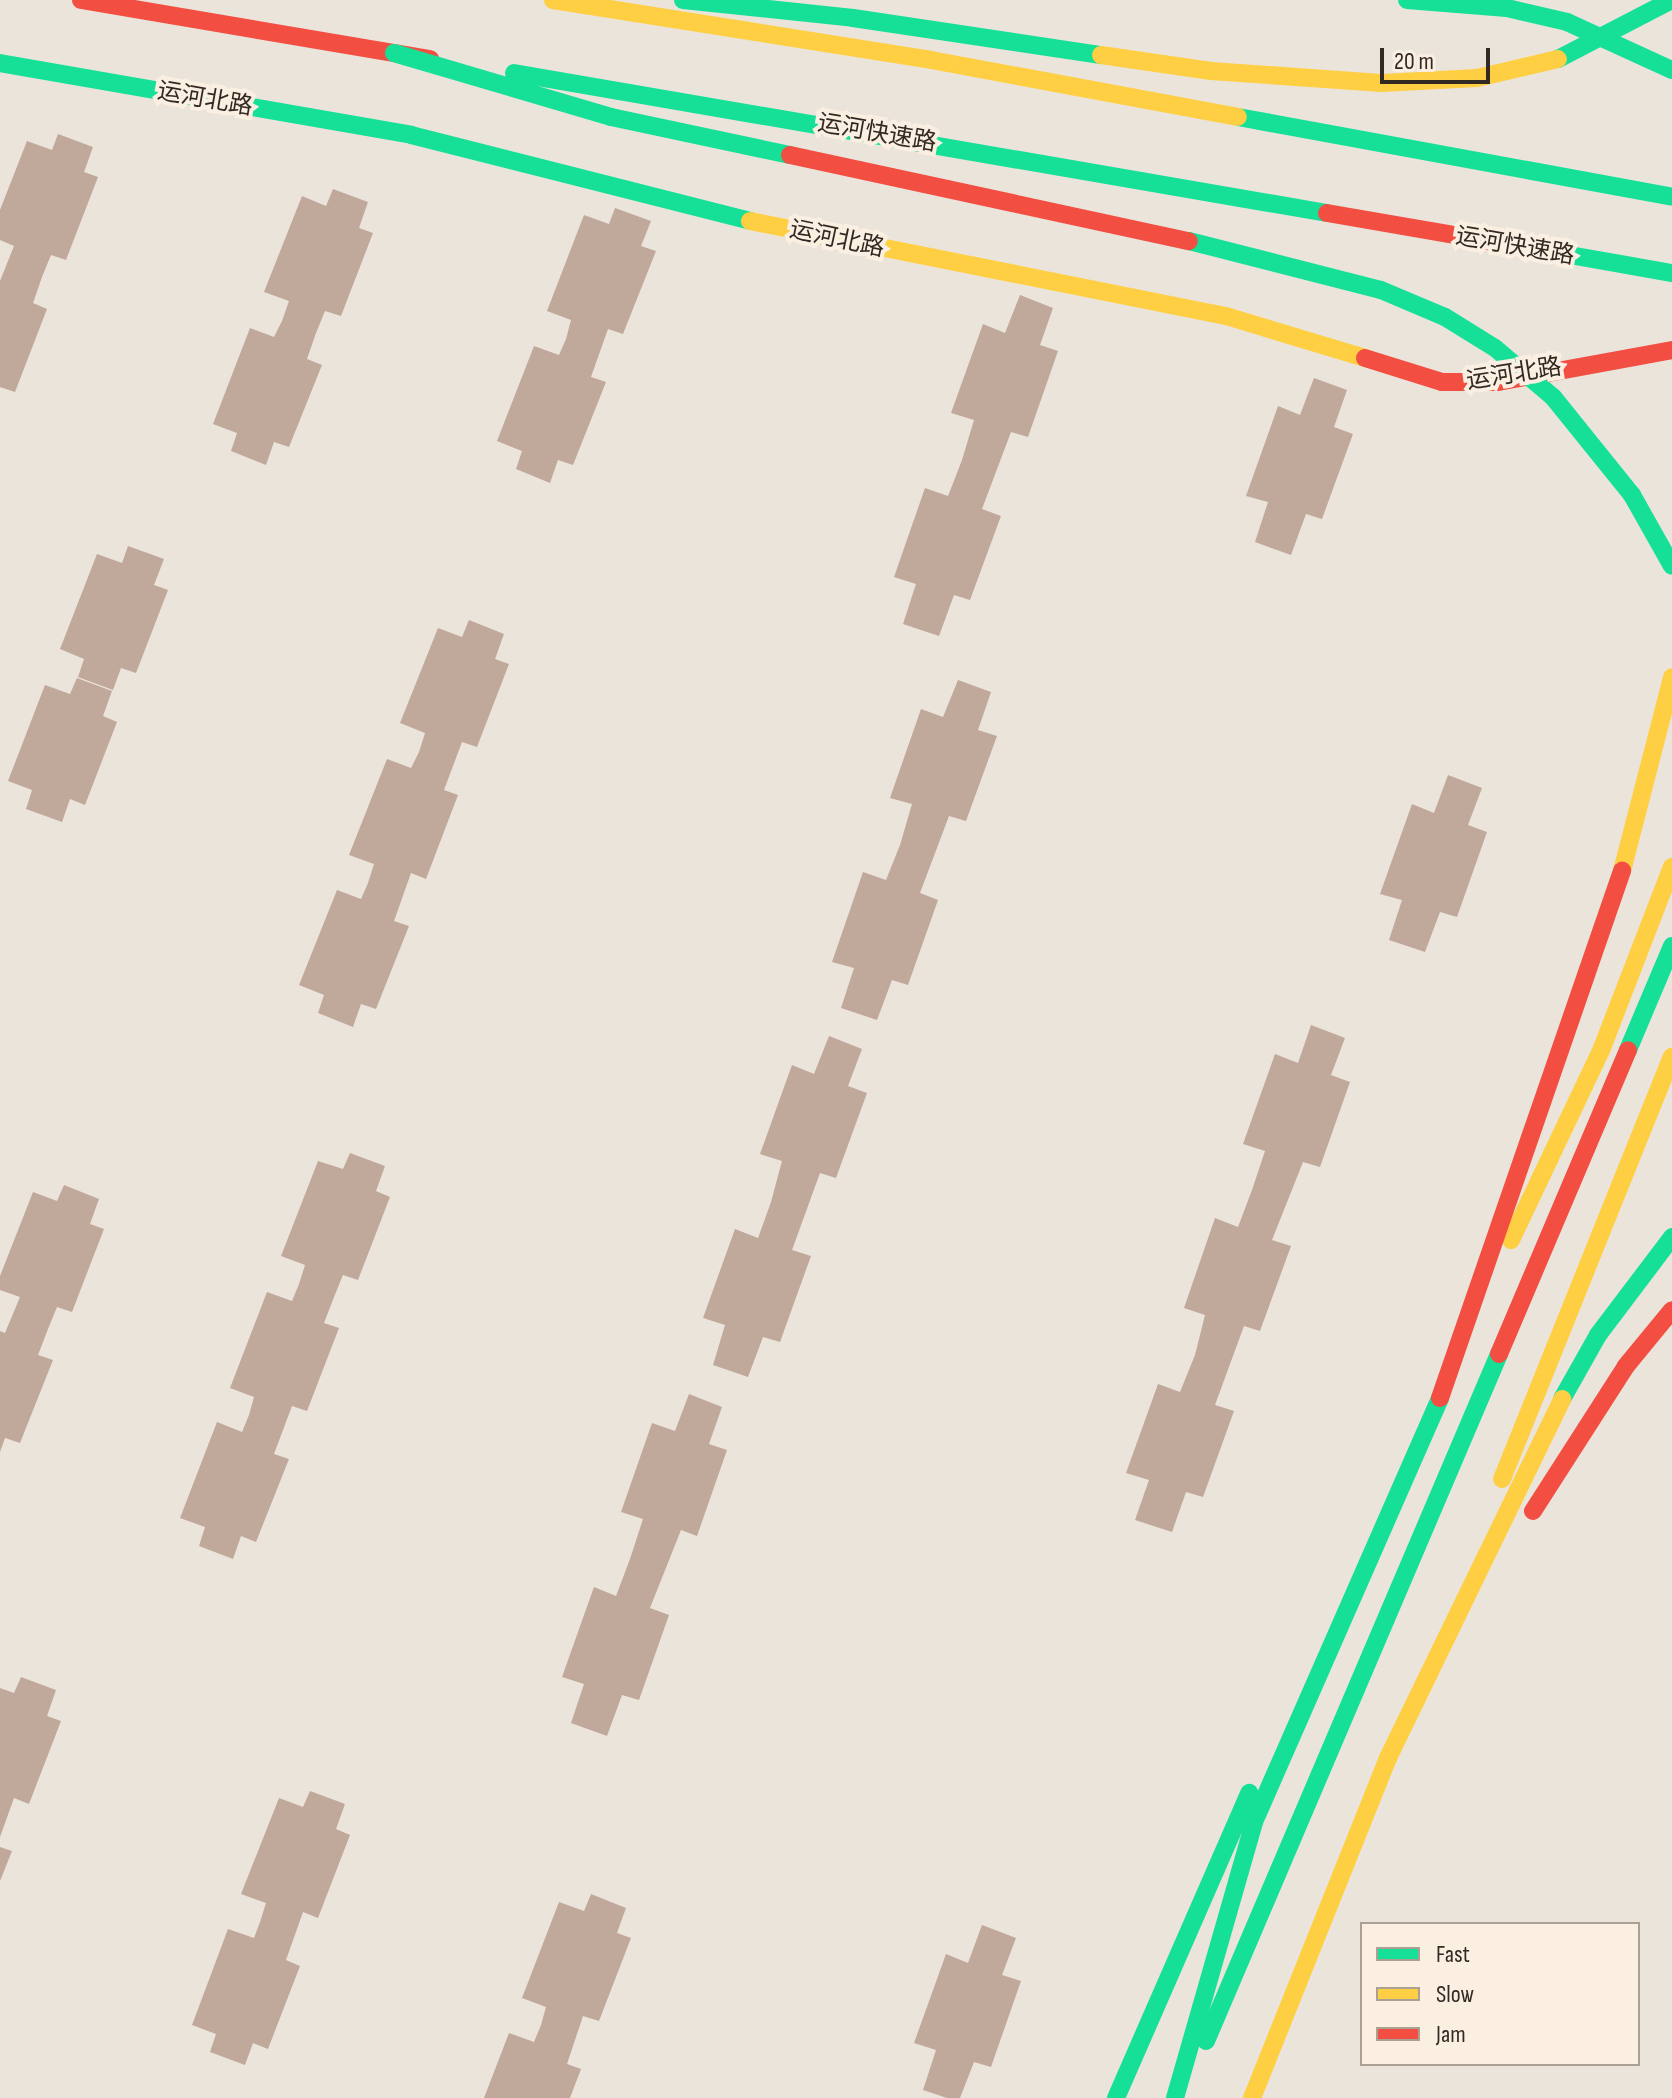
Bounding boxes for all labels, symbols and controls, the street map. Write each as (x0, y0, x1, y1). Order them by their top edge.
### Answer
scale bar (1384, 32, 1494, 82)
text: 20 m (1394, 47, 1434, 76)
street label: 运河北路 (155, 76, 255, 122)
street label: 运河快速路 (815, 108, 939, 158)
street label: 运河北路 (787, 215, 887, 263)
street label: 运河快速路 (1453, 221, 1577, 271)
street label: 运河北路 (1464, 352, 1564, 396)
legend (1360, 1922, 1640, 2066)
text: Fast (1436, 1940, 1470, 1969)
text: Slow (1436, 1980, 1474, 2009)
text: Jam (1436, 2020, 1466, 2049)

